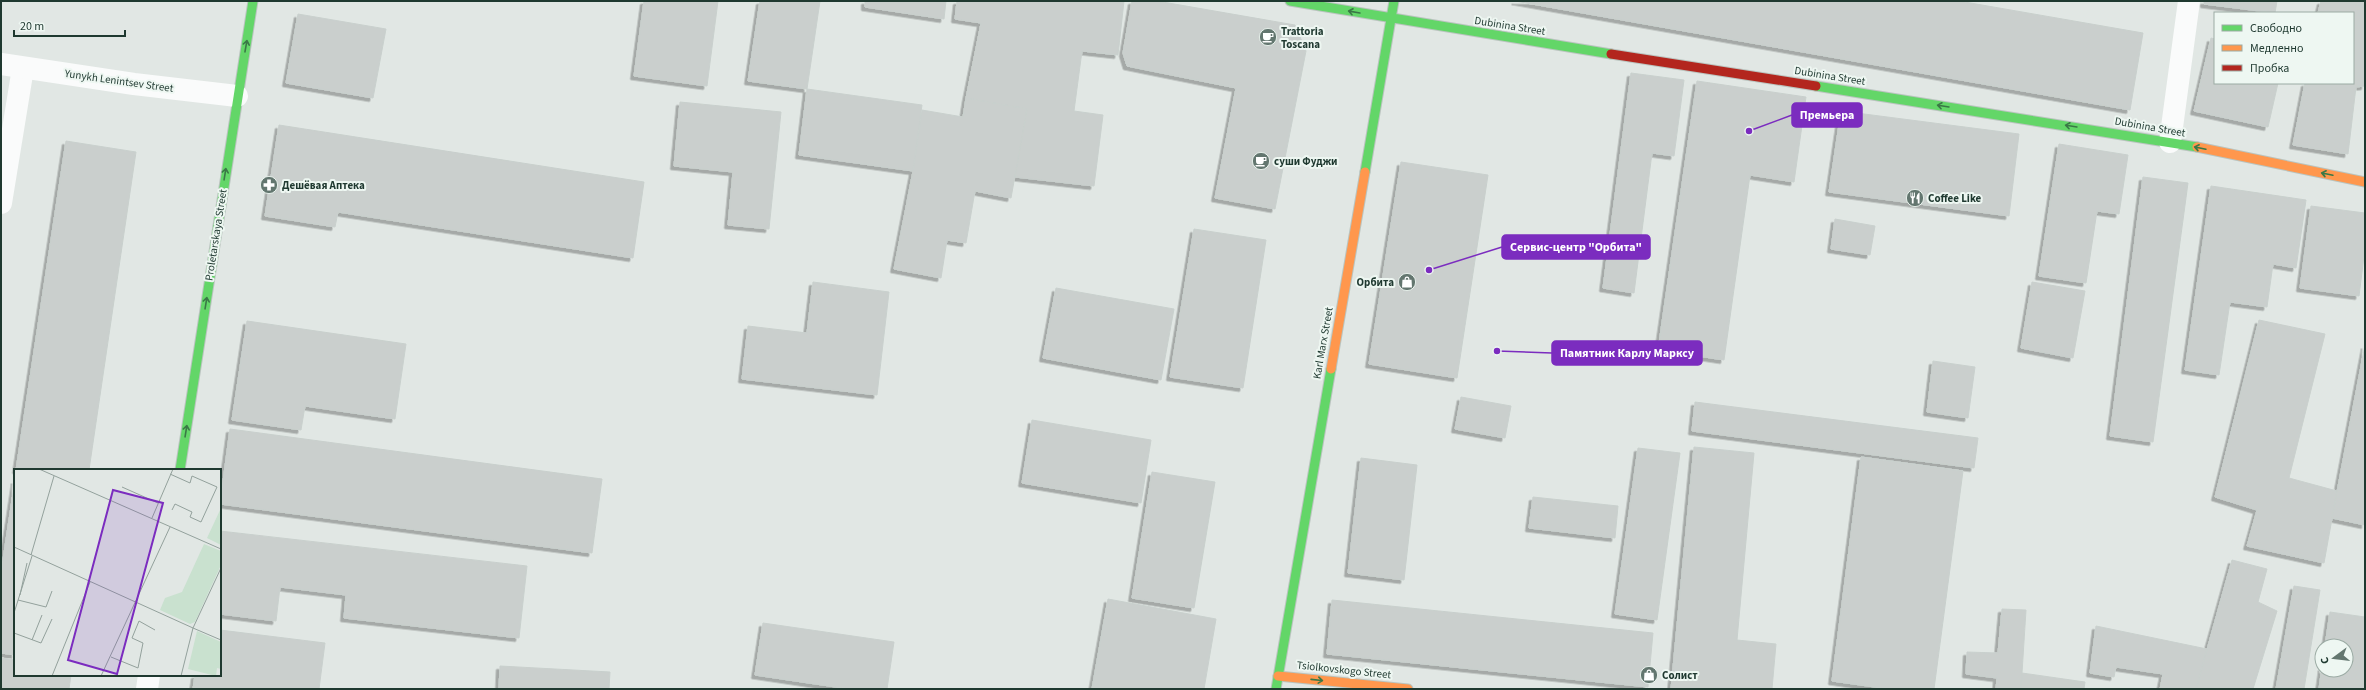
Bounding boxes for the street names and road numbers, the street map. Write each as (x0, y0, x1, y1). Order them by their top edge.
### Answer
street label: Dubinina Street (1473, 13, 1547, 39)
street label: Dubinina Street (1793, 63, 1867, 89)
street label: Yunykh Lenintsev Street (63, 66, 175, 96)
street label: Dubinina Street (2113, 113, 2187, 141)
street label: Proletarskaya Street (201, 188, 231, 282)
street label: Karl Marx Street (1309, 306, 1337, 380)
street label: Tsiolkovskogo Street (1296, 658, 1392, 682)

